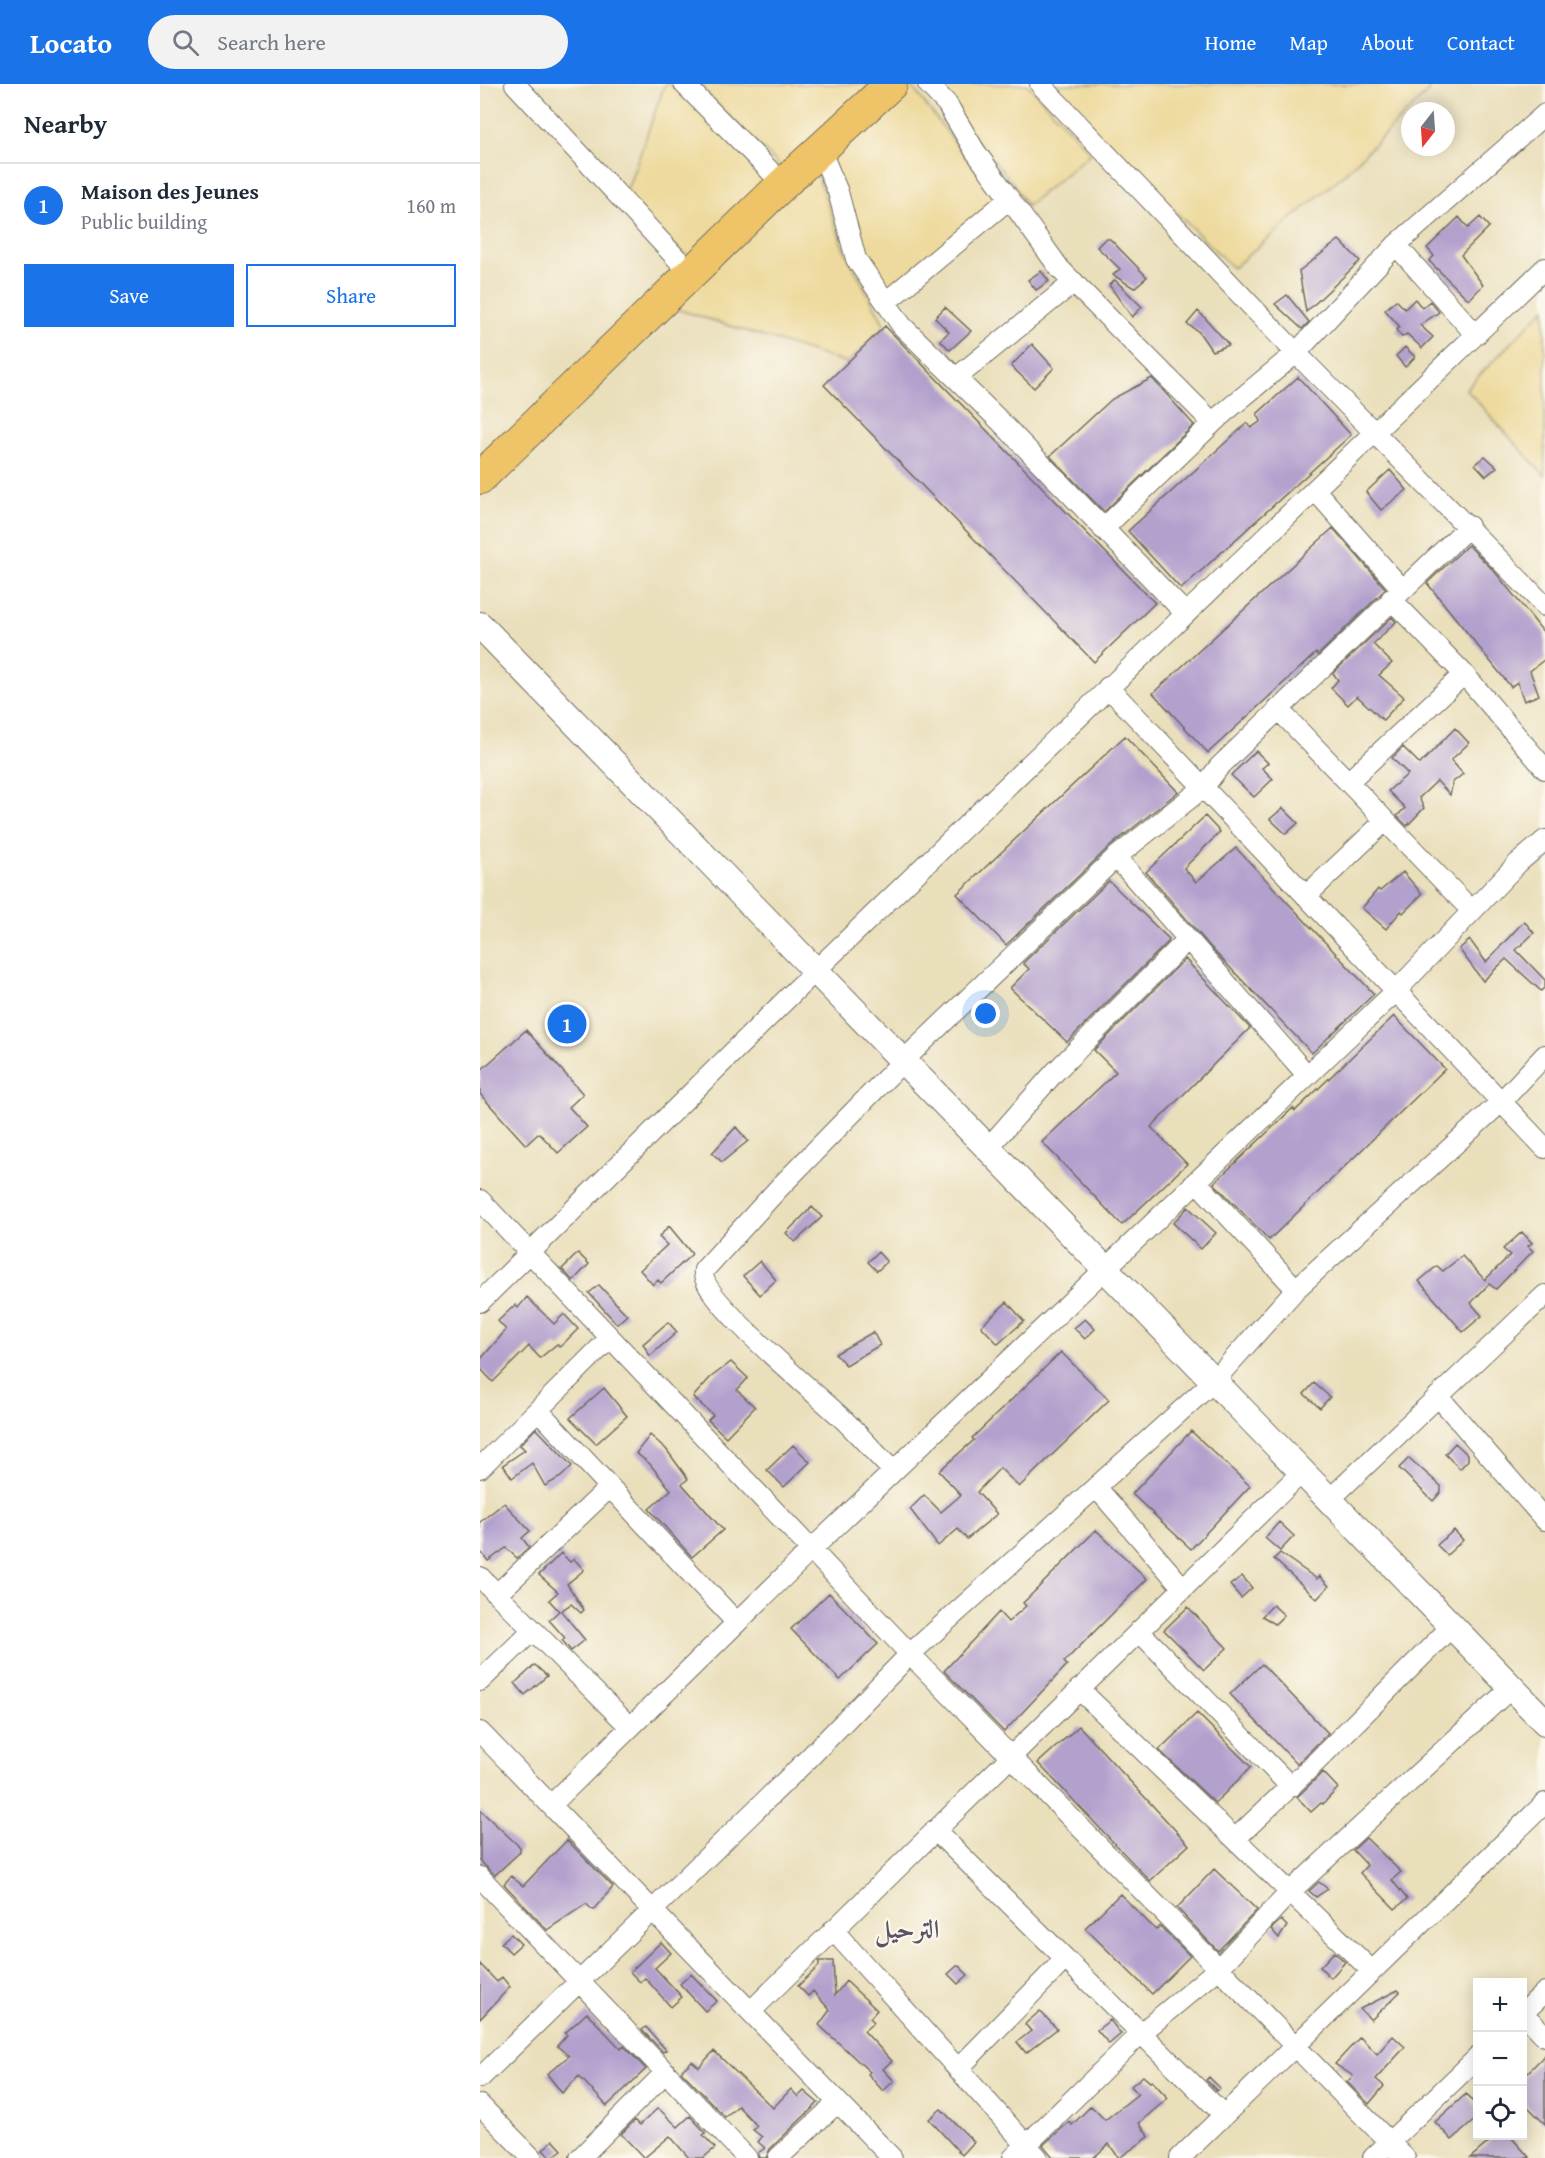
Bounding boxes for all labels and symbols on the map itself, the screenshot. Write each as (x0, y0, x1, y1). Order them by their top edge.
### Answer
north arrow (1401, 102, 1455, 156)
your location (971, 999, 1000, 1028)
pin: 1 (548, 1002, 586, 1046)
district label: الترحيل (875, 1909, 939, 1948)

